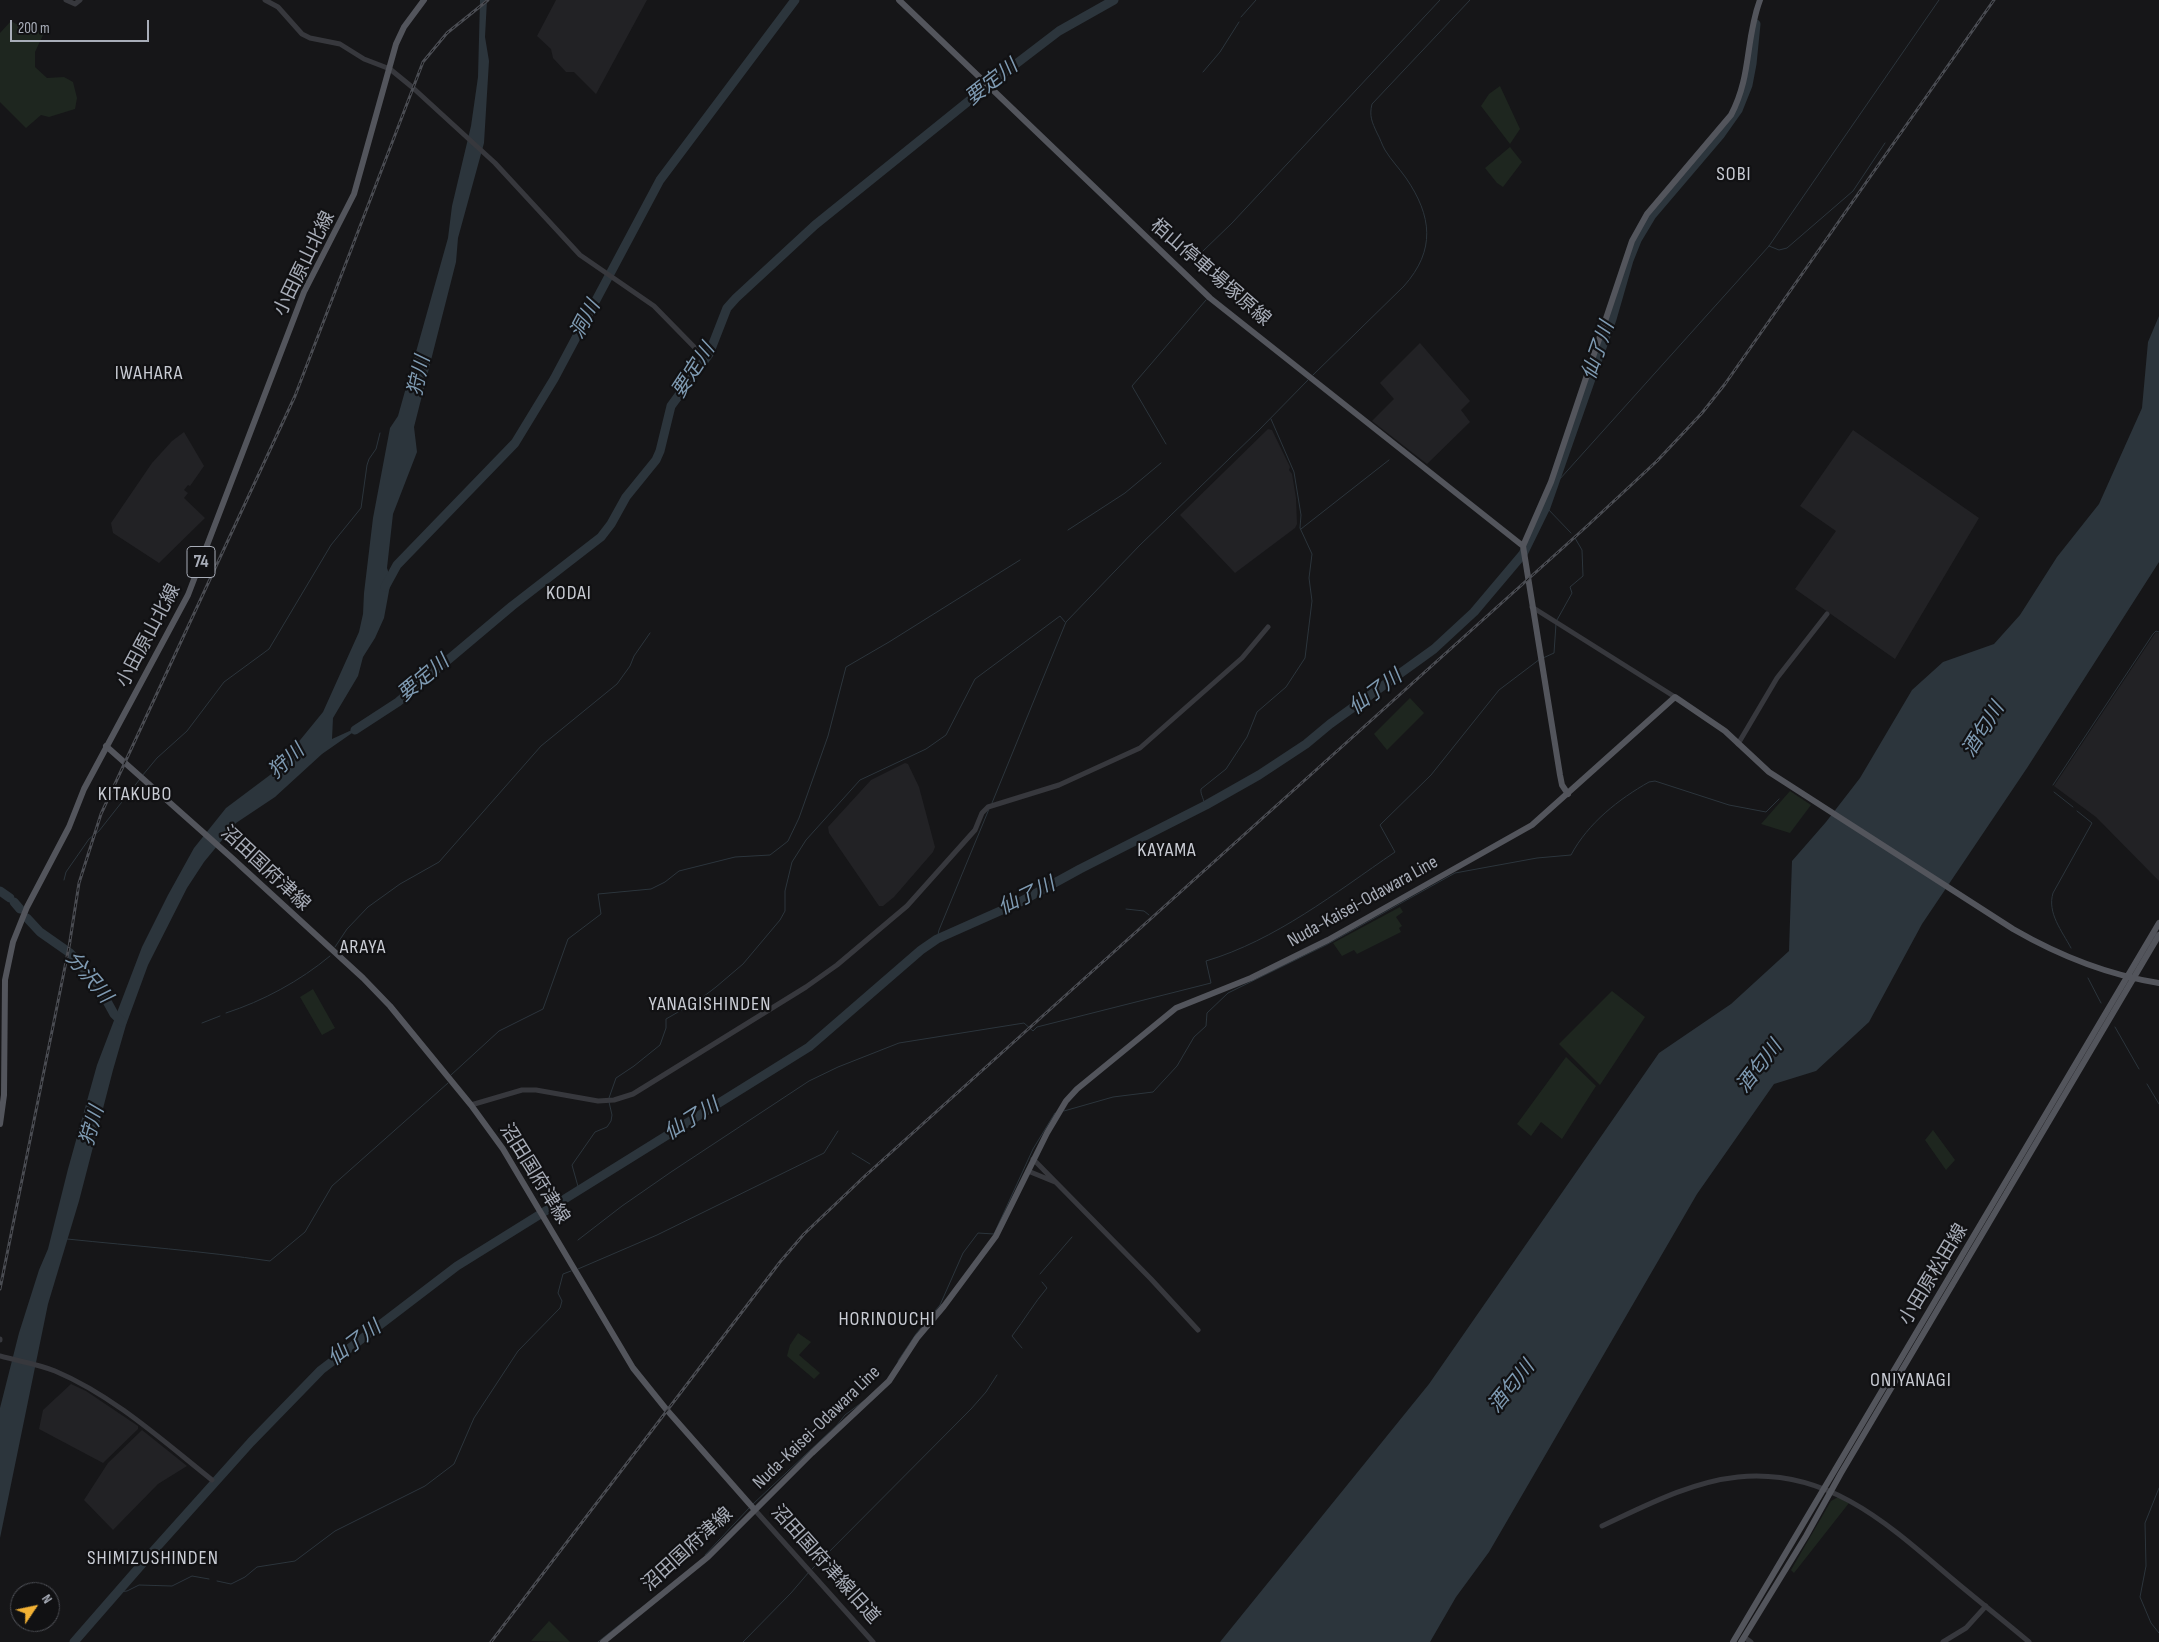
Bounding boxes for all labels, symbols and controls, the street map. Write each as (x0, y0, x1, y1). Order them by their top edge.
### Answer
scale bar (12, 10, 151, 42)
text: 200 m (18, 19, 50, 38)
water label: 要定川 (961, 55, 1023, 111)
district label: SOBI (1716, 163, 1752, 187)
street label: 小田原山北線 (270, 208, 340, 320)
street label: 栢山停車場塚原線 (1145, 215, 1275, 331)
water label: 洞川 (566, 297, 606, 343)
water label: 仙了川 (1578, 319, 1620, 383)
water label: 要定川 (668, 339, 720, 403)
water label: 狩川 (404, 354, 436, 398)
district label: IWAHARA (114, 362, 184, 386)
road number: 74 (187, 546, 215, 578)
street label: 小田原山北線 (112, 580, 186, 692)
district label: KODAI (545, 582, 593, 606)
water label: 要定川 (393, 651, 455, 707)
water label: 仙了川 (1345, 665, 1407, 721)
water label: 酒匂川 (1958, 698, 2010, 762)
water label: 狩川 (264, 740, 310, 784)
district label: KITAKUBO (97, 783, 173, 807)
street label: 沼田国府津線 (216, 822, 314, 916)
district label: KAYAMA (1137, 839, 1197, 863)
street label: Nuda-Kaisei-Odawara Line (1284, 851, 1442, 953)
water label: 仙了川 (995, 873, 1059, 921)
district label: ARAYA (339, 936, 387, 960)
water label: 分沢川 (60, 947, 116, 1009)
district label: YANAGISHINDEN (647, 993, 773, 1017)
water label: 酒匂川 (1732, 1036, 1788, 1098)
water label: 仙了川 (660, 1094, 724, 1146)
water label: 狩川 (76, 1103, 110, 1149)
street label: 沼田国府津線 (494, 1120, 574, 1228)
street label: 小田原松田線 (1895, 1220, 1973, 1330)
district label: HORINOUCHI (837, 1308, 937, 1332)
water label: 仙了川 (324, 1316, 386, 1372)
water label: 酒匂川 (1484, 1356, 1540, 1418)
street label: Nuda-Kaisei-Odawara Line (749, 1361, 885, 1495)
district label: ONIYANAGI (1869, 1369, 1953, 1393)
street label: 沼田国府津線旧道 (766, 1501, 884, 1629)
street label: 沼田国府津線 (638, 1503, 738, 1597)
district label: SHIMIZUSHINDEN (85, 1547, 221, 1571)
north arrow (10, 1582, 60, 1632)
text: N (38, 1591, 56, 1607)

